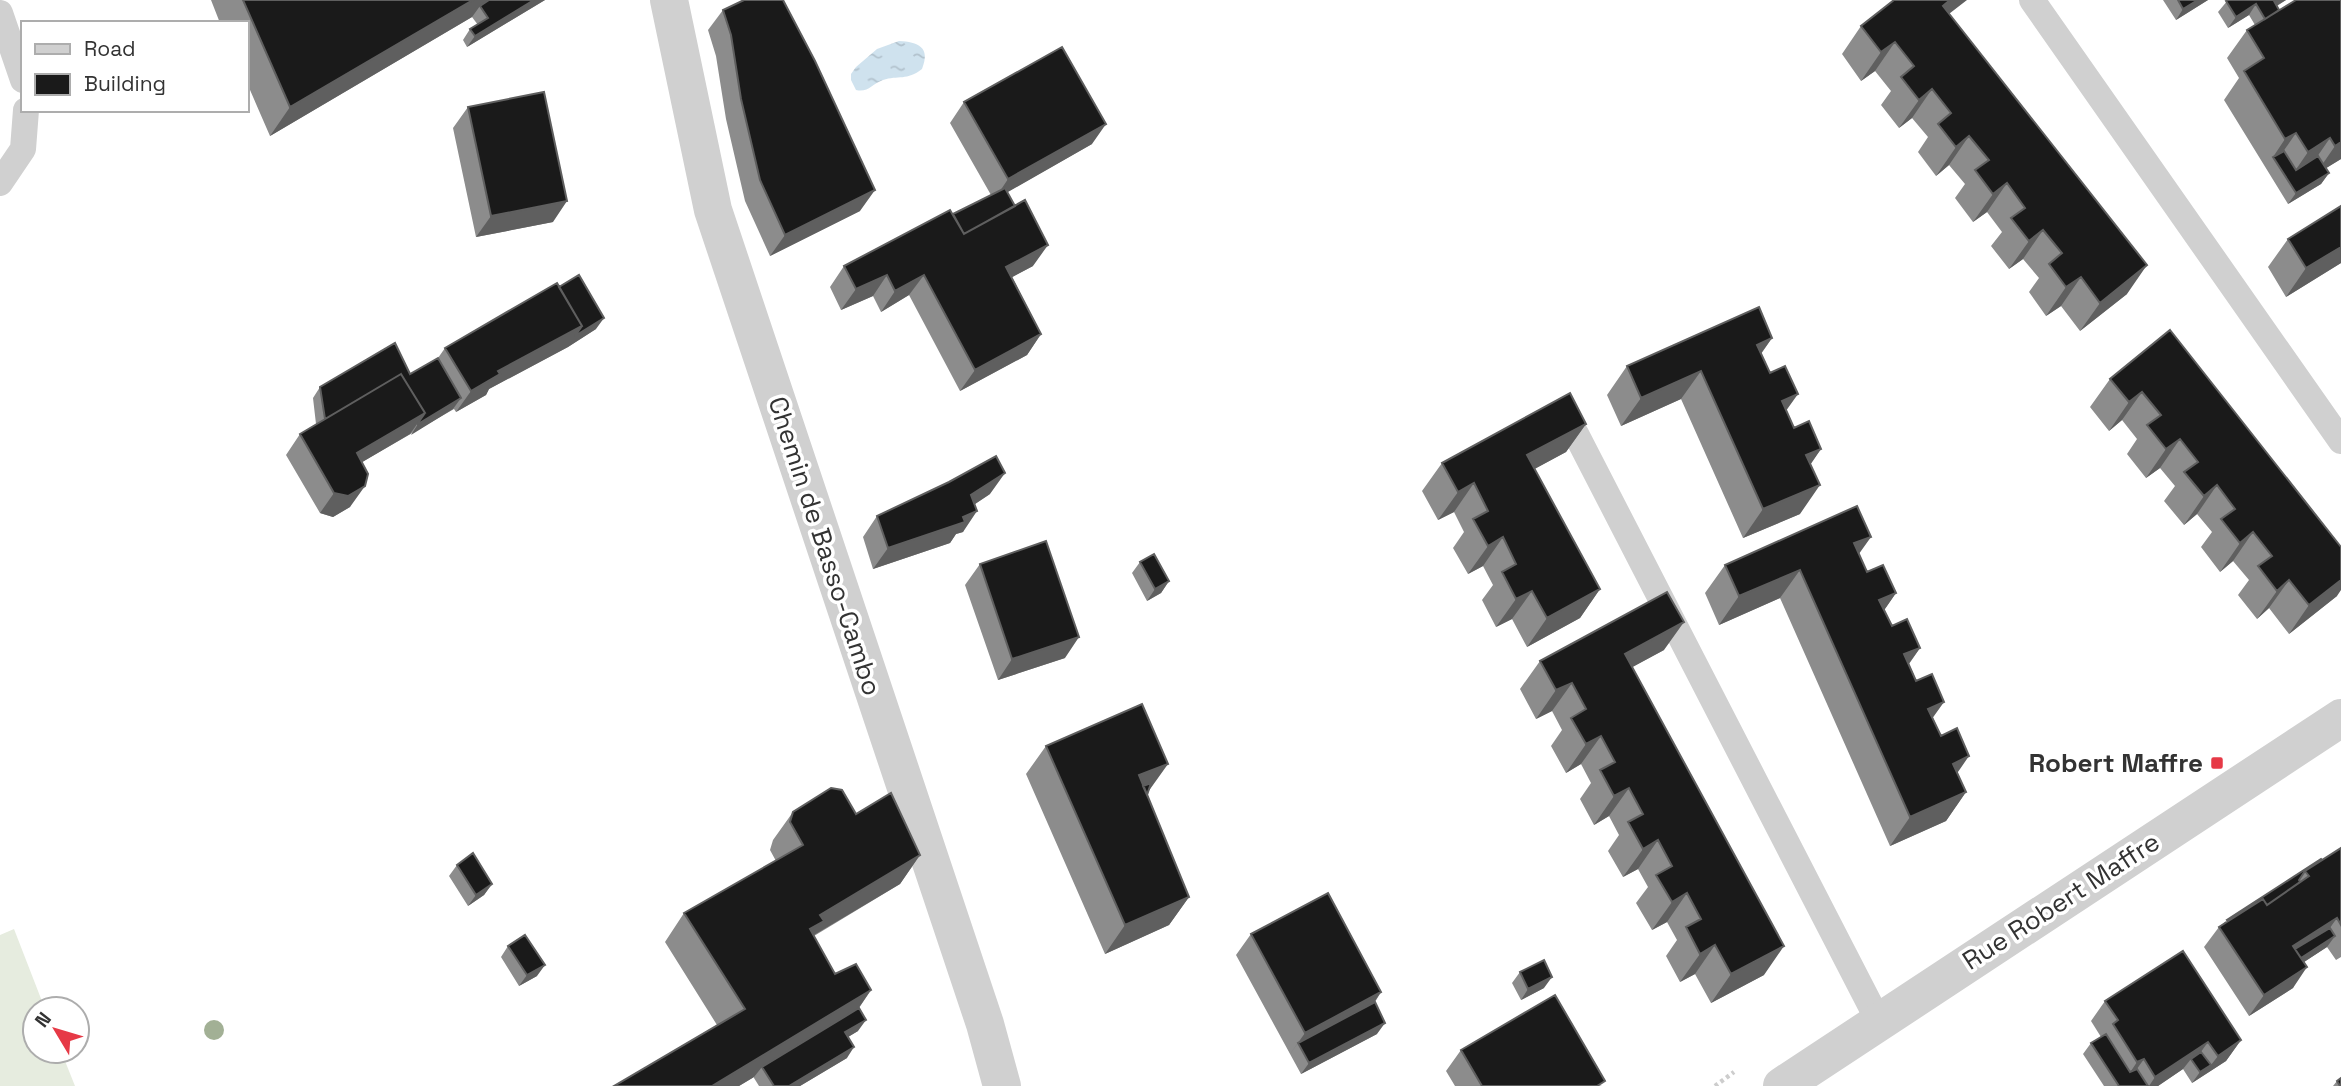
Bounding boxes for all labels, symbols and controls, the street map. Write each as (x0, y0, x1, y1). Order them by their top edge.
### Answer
legend (21, 21, 248, 112)
text: Road (84, 35, 136, 62)
text: Building (84, 70, 166, 97)
street label: Chemin de Basso-Cambo (761, 392, 889, 700)
place label: Robert Maffre (2029, 746, 2203, 780)
marker: Robert Maffre (2209, 755, 2225, 771)
street label: Rue Robert Maffre (1956, 824, 2166, 978)
north arrow (21, 995, 91, 1065)
text: N (29, 1007, 57, 1033)

